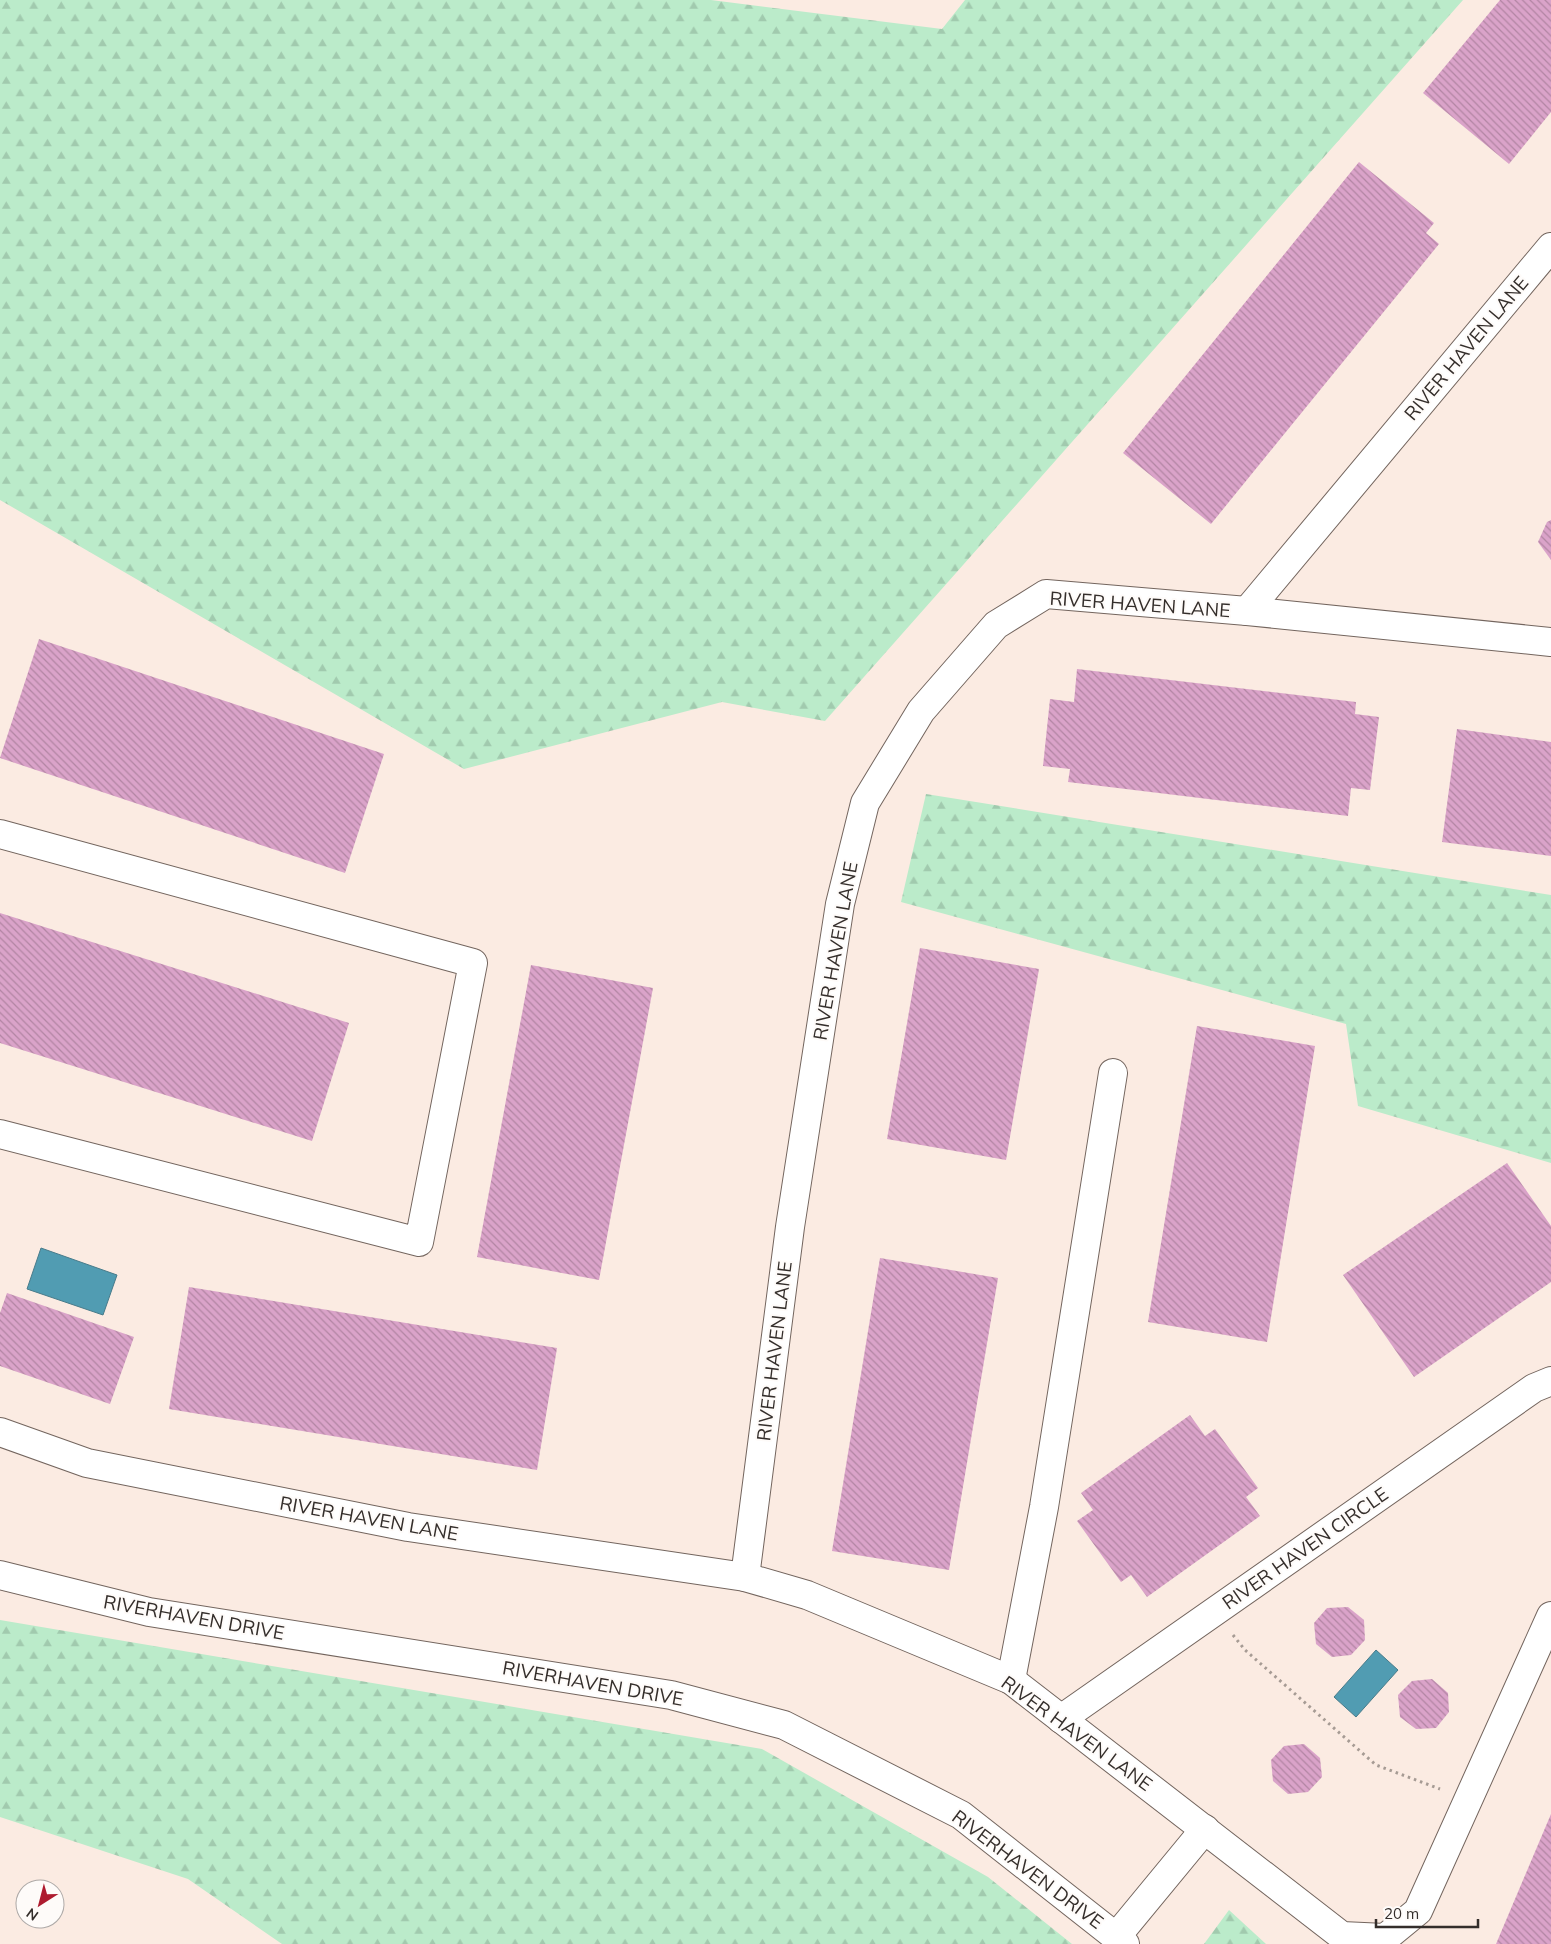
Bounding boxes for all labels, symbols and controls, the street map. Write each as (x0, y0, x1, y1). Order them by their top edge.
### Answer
street label: RIVER HAVEN LANE (1399, 271, 1533, 425)
street label: RIVER HAVEN LANE (1049, 586, 1231, 622)
street label: RIVER HAVEN LANE (807, 860, 863, 1042)
street label: RIVER HAVEN LANE (751, 1260, 797, 1442)
street label: RIVER HAVEN CIRCLE (1217, 1482, 1393, 1614)
street label: RIVER HAVEN LANE (278, 1490, 460, 1546)
street label: RIVERHAVEN DRIVE (102, 1589, 286, 1645)
street label: RIVERHAVEN DRIVE (501, 1655, 685, 1711)
street label: RIVER HAVEN LANE (997, 1670, 1157, 1796)
street label: RIVERHAVEN DRIVE (948, 1804, 1108, 1934)
north arrow (15, 1879, 65, 1929)
scale bar (1376, 1896, 1478, 1928)
text: N (23, 1904, 42, 1925)
text: 20 m (1384, 1904, 1419, 1923)

